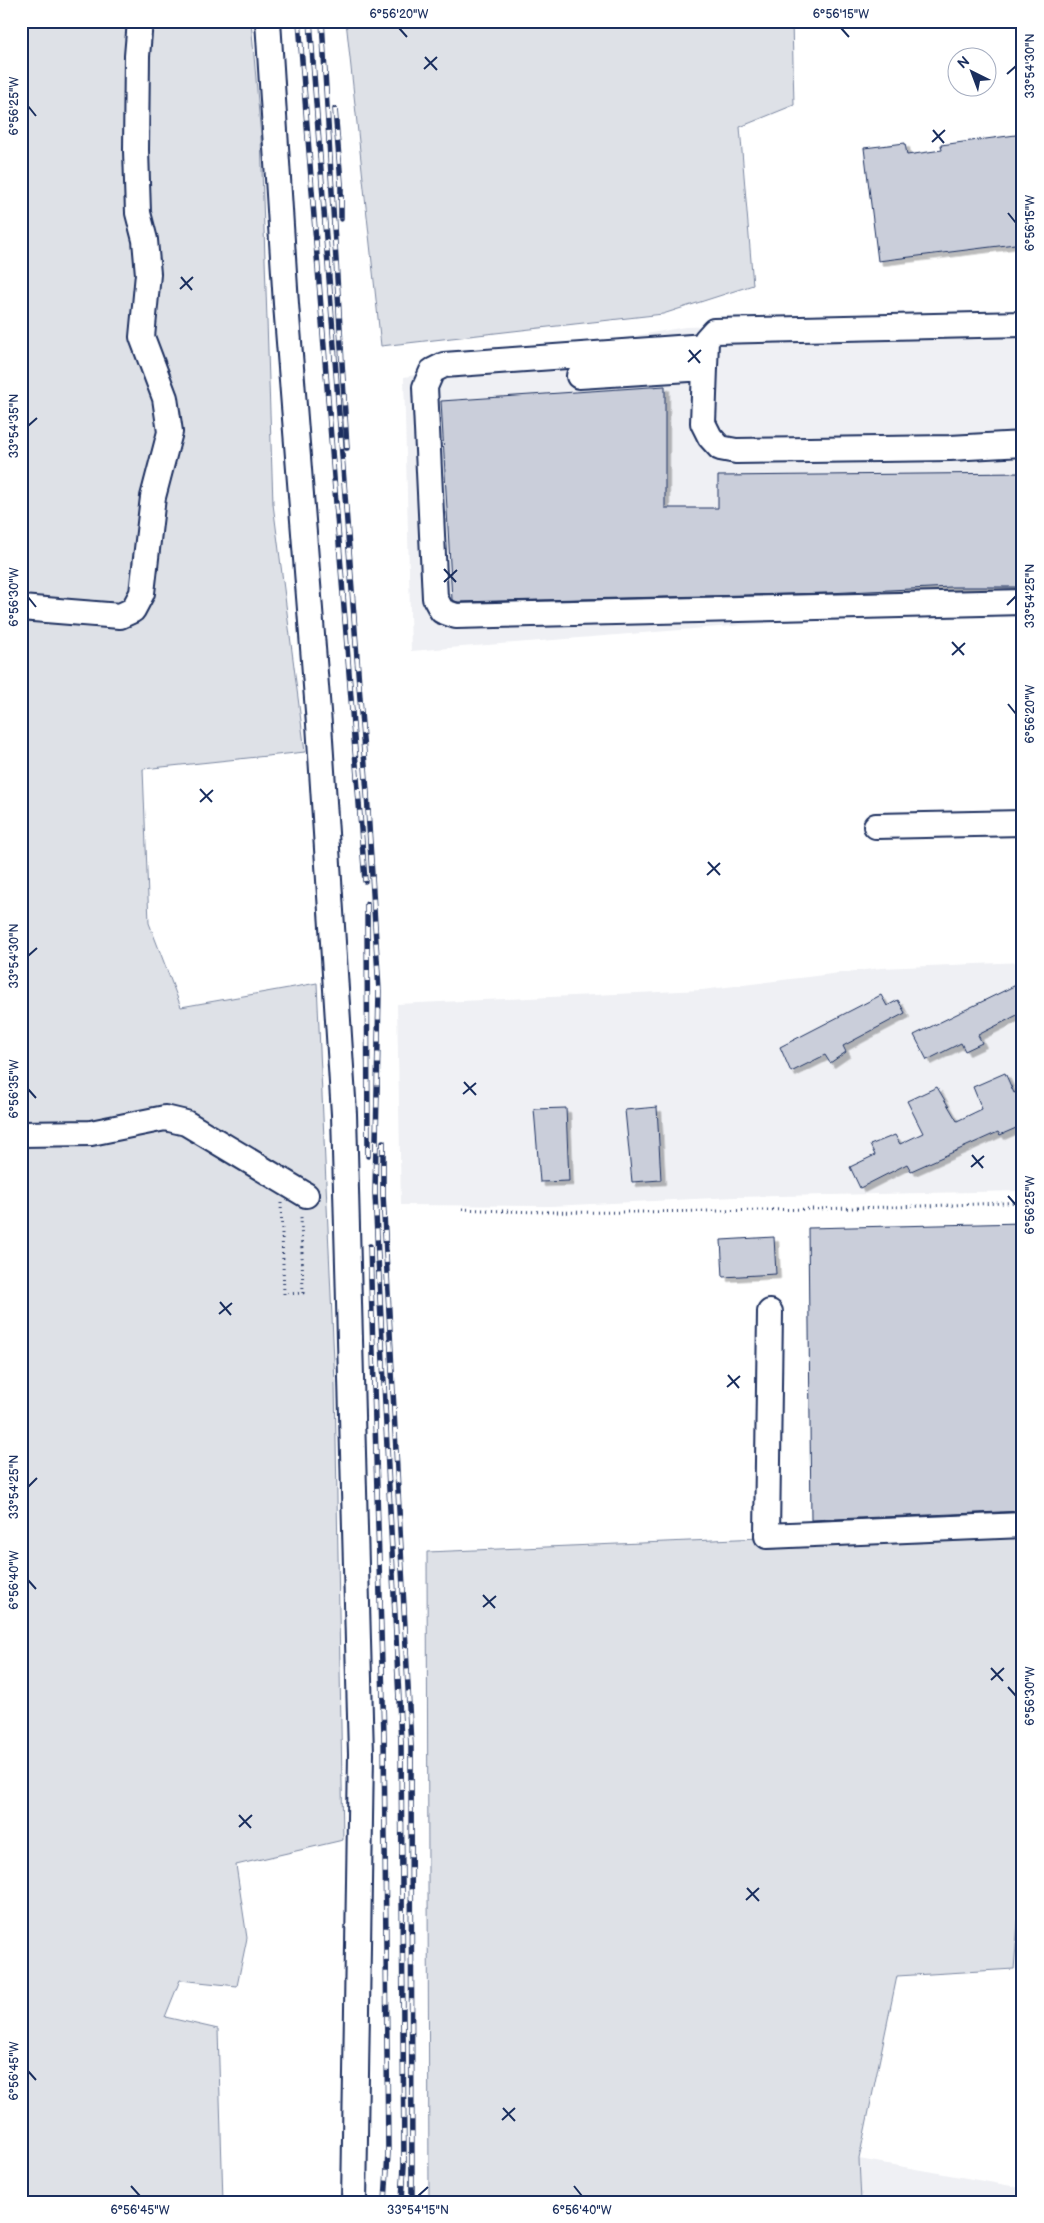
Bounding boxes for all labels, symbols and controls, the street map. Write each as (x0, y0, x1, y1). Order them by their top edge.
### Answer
text: 6°56'20"W (369, 7, 429, 22)
text: 6°56'15"W (813, 7, 869, 22)
text: 33°54'30"N (1023, 34, 1038, 98)
north arrow (946, 48, 996, 98)
text: N (954, 53, 973, 73)
text: 6°56'25"W (7, 76, 22, 135)
text: 6°56'15"W (1023, 195, 1038, 251)
text: 33°54'35"N (7, 394, 22, 458)
text: 33°54'25"N (1023, 564, 1038, 628)
text: 6°56'30"W (7, 567, 22, 627)
text: 6°56'20"W (1023, 684, 1038, 744)
text: 33°54'30"N (7, 924, 22, 988)
text: 6°56'35"W (7, 1059, 22, 1119)
text: 6°56'25"W (1023, 1175, 1038, 1234)
text: 33°54'25"N (7, 1455, 22, 1519)
text: 6°56'40"W (7, 1550, 22, 1610)
text: 6°56'30"W (1023, 1666, 1038, 1726)
text: 6°56'45"W (7, 2041, 22, 2101)
text: 6°56'45"W (110, 2203, 170, 2218)
text: 33°54'15"N (387, 2203, 449, 2218)
text: 6°56'40"W (552, 2203, 612, 2218)

